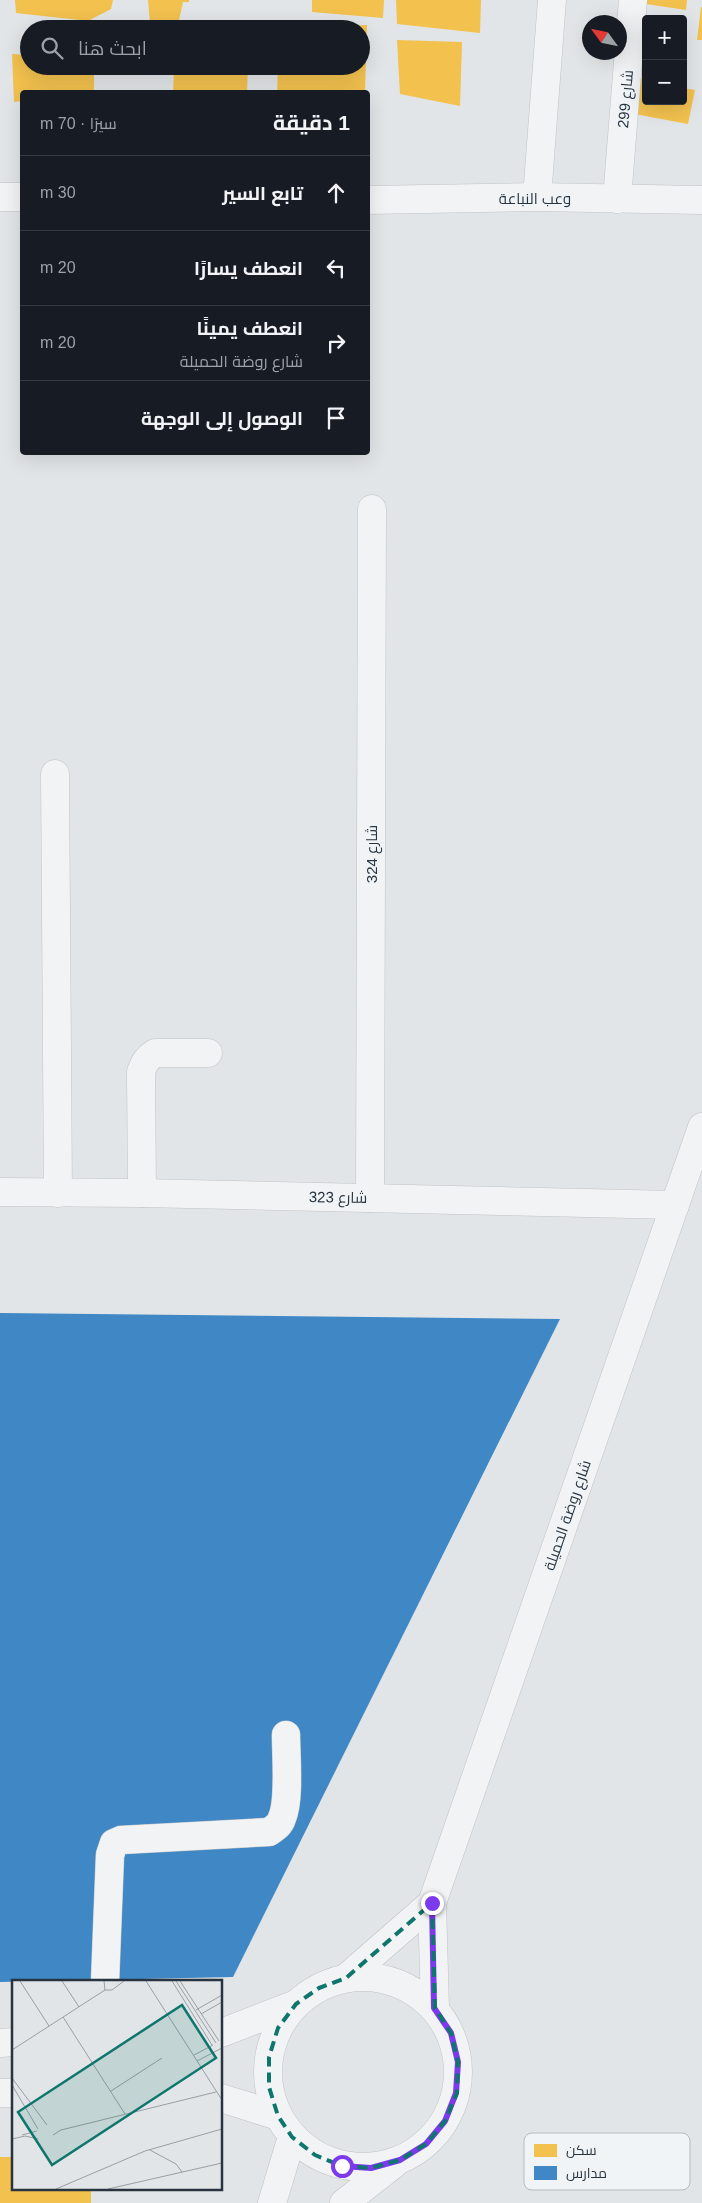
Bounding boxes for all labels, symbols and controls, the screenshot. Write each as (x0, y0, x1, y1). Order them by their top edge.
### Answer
north arrow (582, 15, 627, 60)
map controls (642, 15, 687, 105)
button: + (642, 15, 687, 60)
search box (20, 20, 370, 75)
icon: search (38, 34, 66, 62)
text: ابحث هنا (78, 38, 147, 59)
button: − (642, 60, 687, 105)
street label: شارع 299 (614, 69, 639, 129)
text: 1 دقيقة (273, 111, 350, 134)
text: سيرًا · 70 m (40, 115, 117, 132)
icon: ahead (322, 179, 350, 207)
text: تابع السير (222, 183, 303, 204)
text: 30 m (40, 184, 76, 201)
street label: وعب النباعة (499, 190, 571, 208)
icon: left (322, 254, 350, 282)
text: انعطف يسارًا (194, 258, 303, 279)
text: 20 m (40, 259, 76, 276)
text: انعطف يمينًا (196, 318, 303, 339)
icon: right (322, 329, 350, 357)
text: 20 m (40, 334, 76, 351)
text: شارع روضة الحميلة (180, 353, 303, 370)
icon: arrive (322, 404, 350, 432)
text: الوصول إلى الوجهة (141, 408, 303, 429)
street label: شارع 324 (363, 825, 383, 883)
street label: شارع 323 (309, 1188, 367, 1209)
street label: شارع روضة الحميلة (540, 1458, 597, 1573)
route end (421, 1892, 444, 1915)
inset map (12, 1980, 222, 2190)
legend (524, 2133, 690, 2190)
text: سكن (566, 2142, 597, 2158)
route start (331, 2155, 354, 2178)
text: مدارس (566, 2165, 607, 2181)

